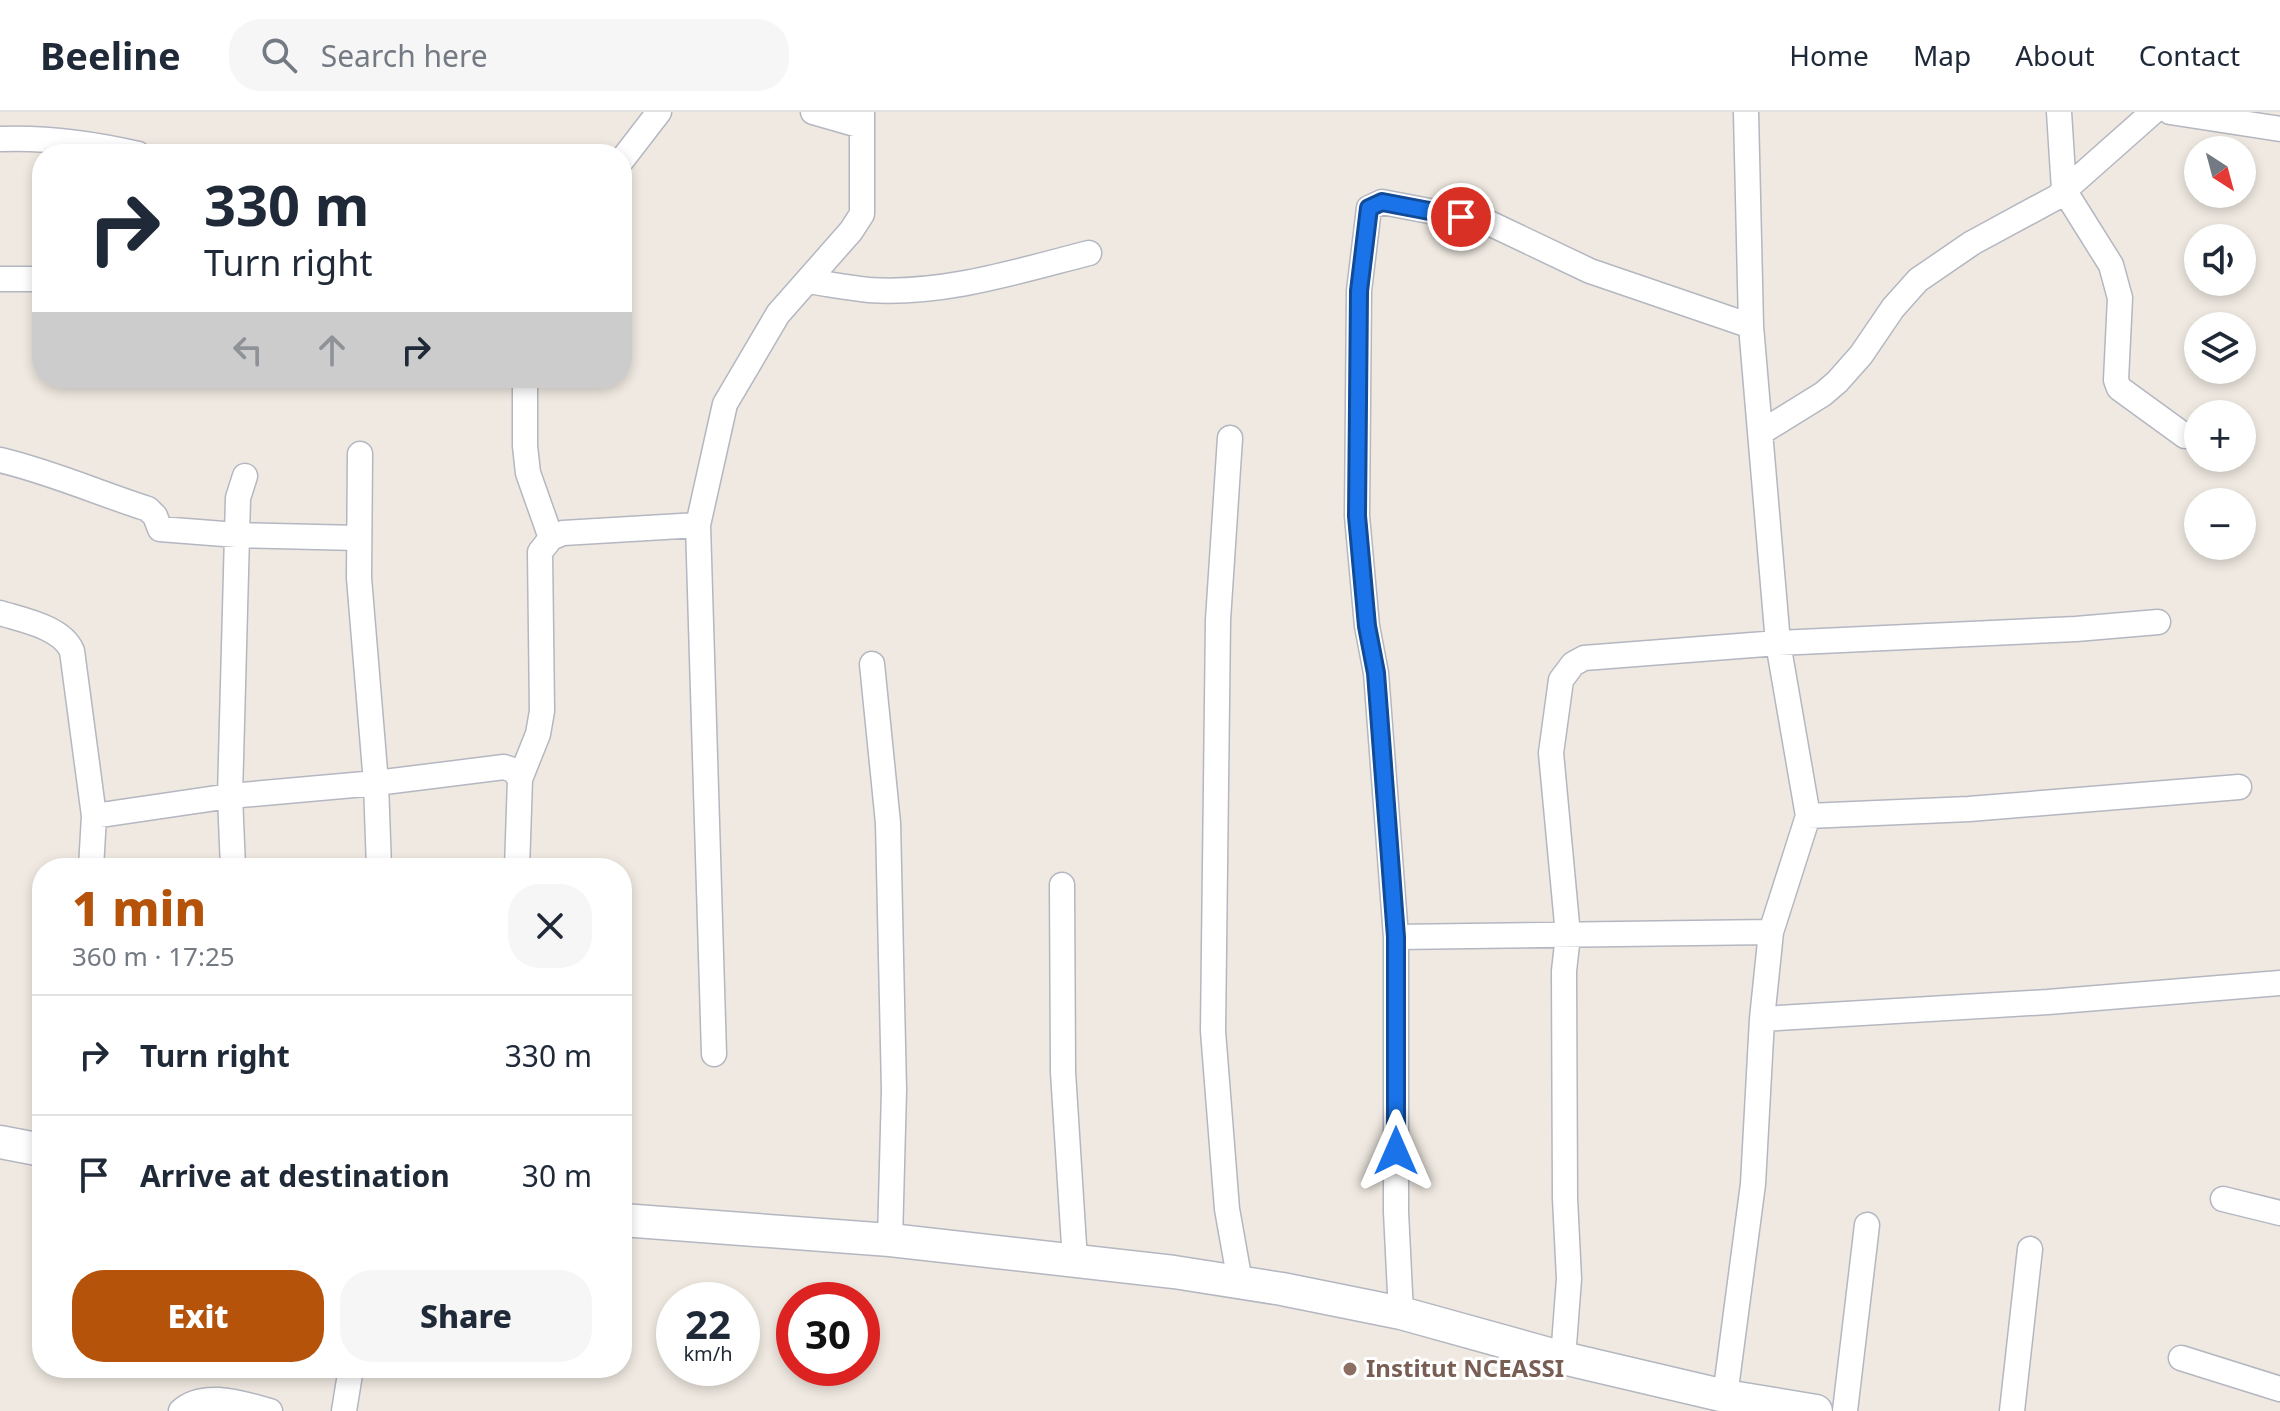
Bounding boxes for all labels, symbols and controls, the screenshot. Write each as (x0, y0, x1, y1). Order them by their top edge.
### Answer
search box (229, 19, 789, 91)
text: Beeline (40, 29, 181, 81)
icon: search (257, 33, 301, 77)
text: Search here (321, 35, 488, 76)
text: Home (1789, 36, 1869, 74)
text: Map (1913, 36, 1971, 74)
text: About (2015, 36, 2095, 74)
text: Contact (2139, 36, 2240, 74)
north arrow (2184, 136, 2256, 208)
map controls (2184, 136, 2256, 560)
text: 330 m (204, 166, 369, 242)
icon: right (72, 176, 176, 280)
pin (1427, 183, 1495, 251)
icon: arrive (1439, 195, 1483, 239)
button: sound (2184, 224, 2256, 296)
text: Turn right (204, 238, 372, 287)
button: layers (2184, 312, 2256, 384)
icon: left (226, 328, 270, 372)
icon: ahead (310, 328, 354, 372)
icon: right (394, 328, 438, 372)
button: + (2184, 400, 2256, 472)
button: − (2184, 488, 2256, 560)
text: 1 min (72, 875, 206, 940)
button: close (508, 884, 592, 968)
text: 360 m · 17:25 (72, 938, 235, 974)
icon: right (72, 1033, 116, 1077)
text: Turn right (140, 1035, 290, 1076)
text: 330 m (505, 1035, 592, 1076)
position arrow (1354, 1109, 1438, 1193)
icon: arrive (72, 1153, 116, 1197)
text: Arrive at destination (140, 1155, 450, 1196)
text: 30 m (522, 1155, 592, 1196)
button: Exit (72, 1270, 324, 1362)
button: Share (340, 1270, 592, 1362)
speed limit sign: 30 (776, 1282, 880, 1386)
text: 22 (685, 1296, 731, 1351)
text: km/h (683, 1340, 733, 1367)
place label: Institut NCEASSI (1366, 1351, 1564, 1384)
marker: Institut NCEASSI (1341, 1360, 1359, 1378)

